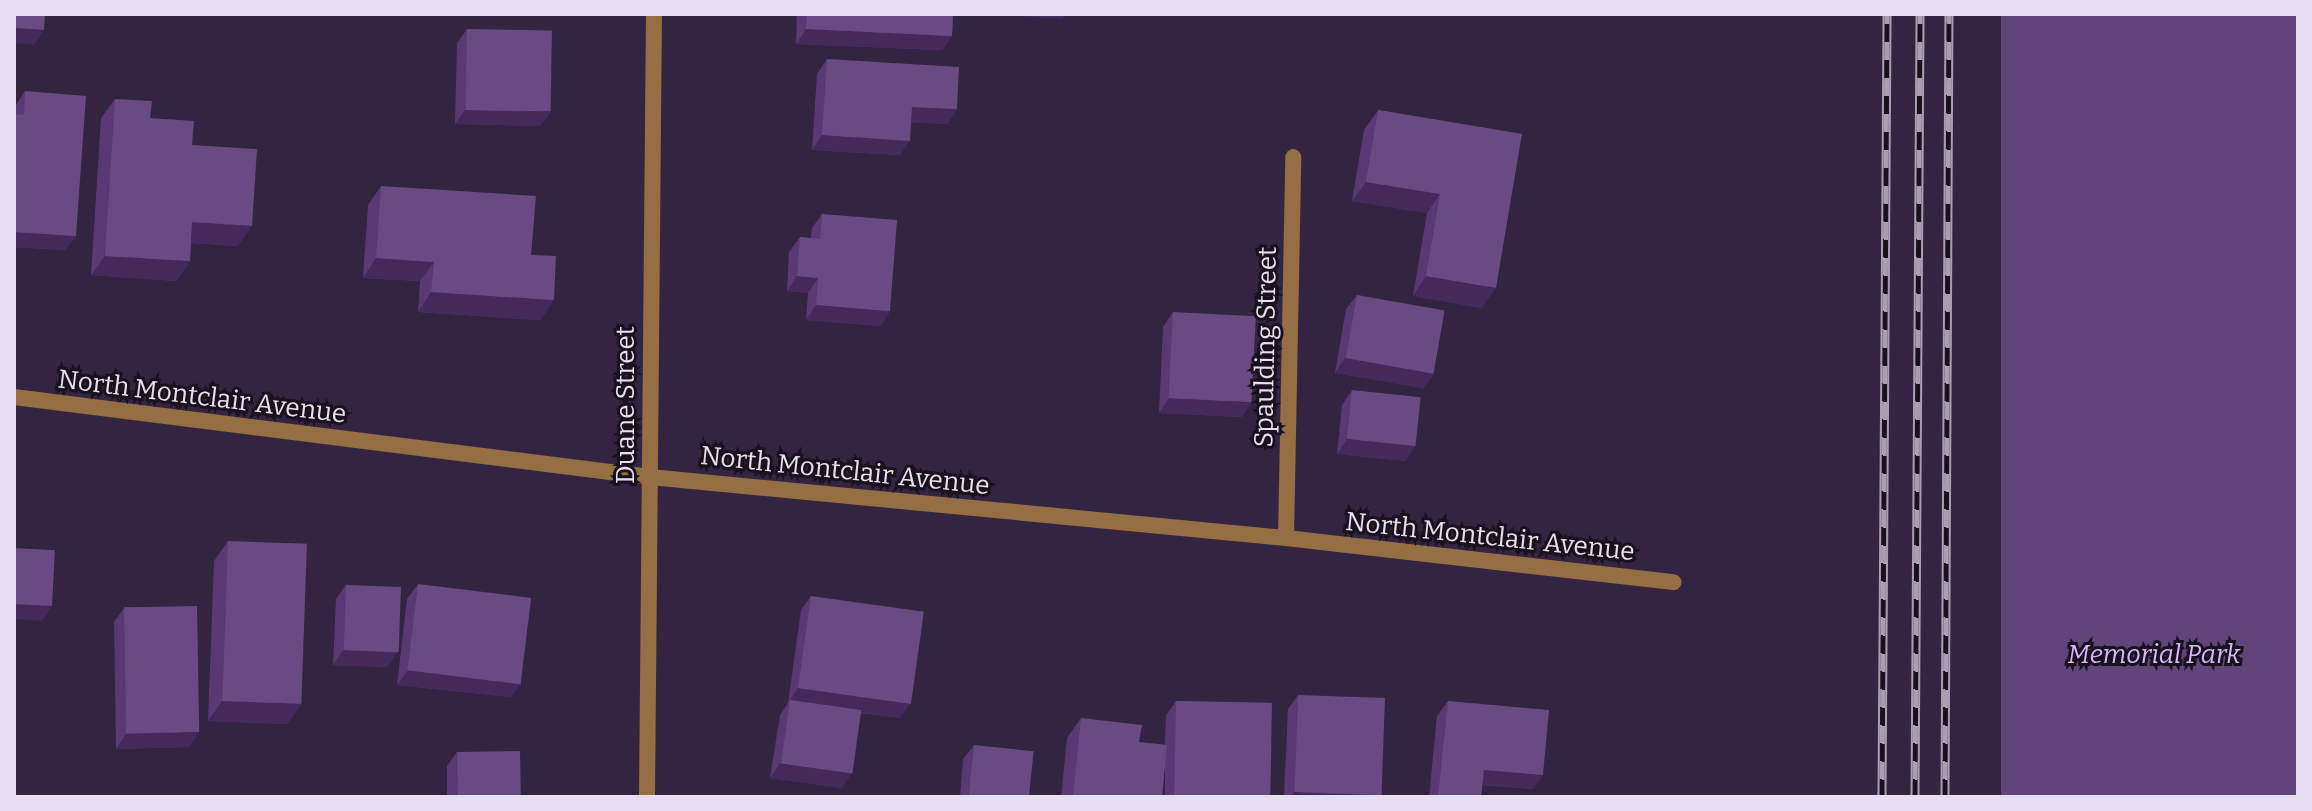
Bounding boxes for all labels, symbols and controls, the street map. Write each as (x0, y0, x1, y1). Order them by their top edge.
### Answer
street label: Spaulding Street (1249, 246, 1283, 448)
street label: Duane Street (610, 326, 642, 484)
street label: North Montclair Avenue (56, 364, 348, 430)
street label: North Montclair Avenue (699, 440, 991, 502)
street label: North Montclair Avenue (1344, 506, 1636, 568)
park label: Memorial Park (2068, 639, 2240, 671)

